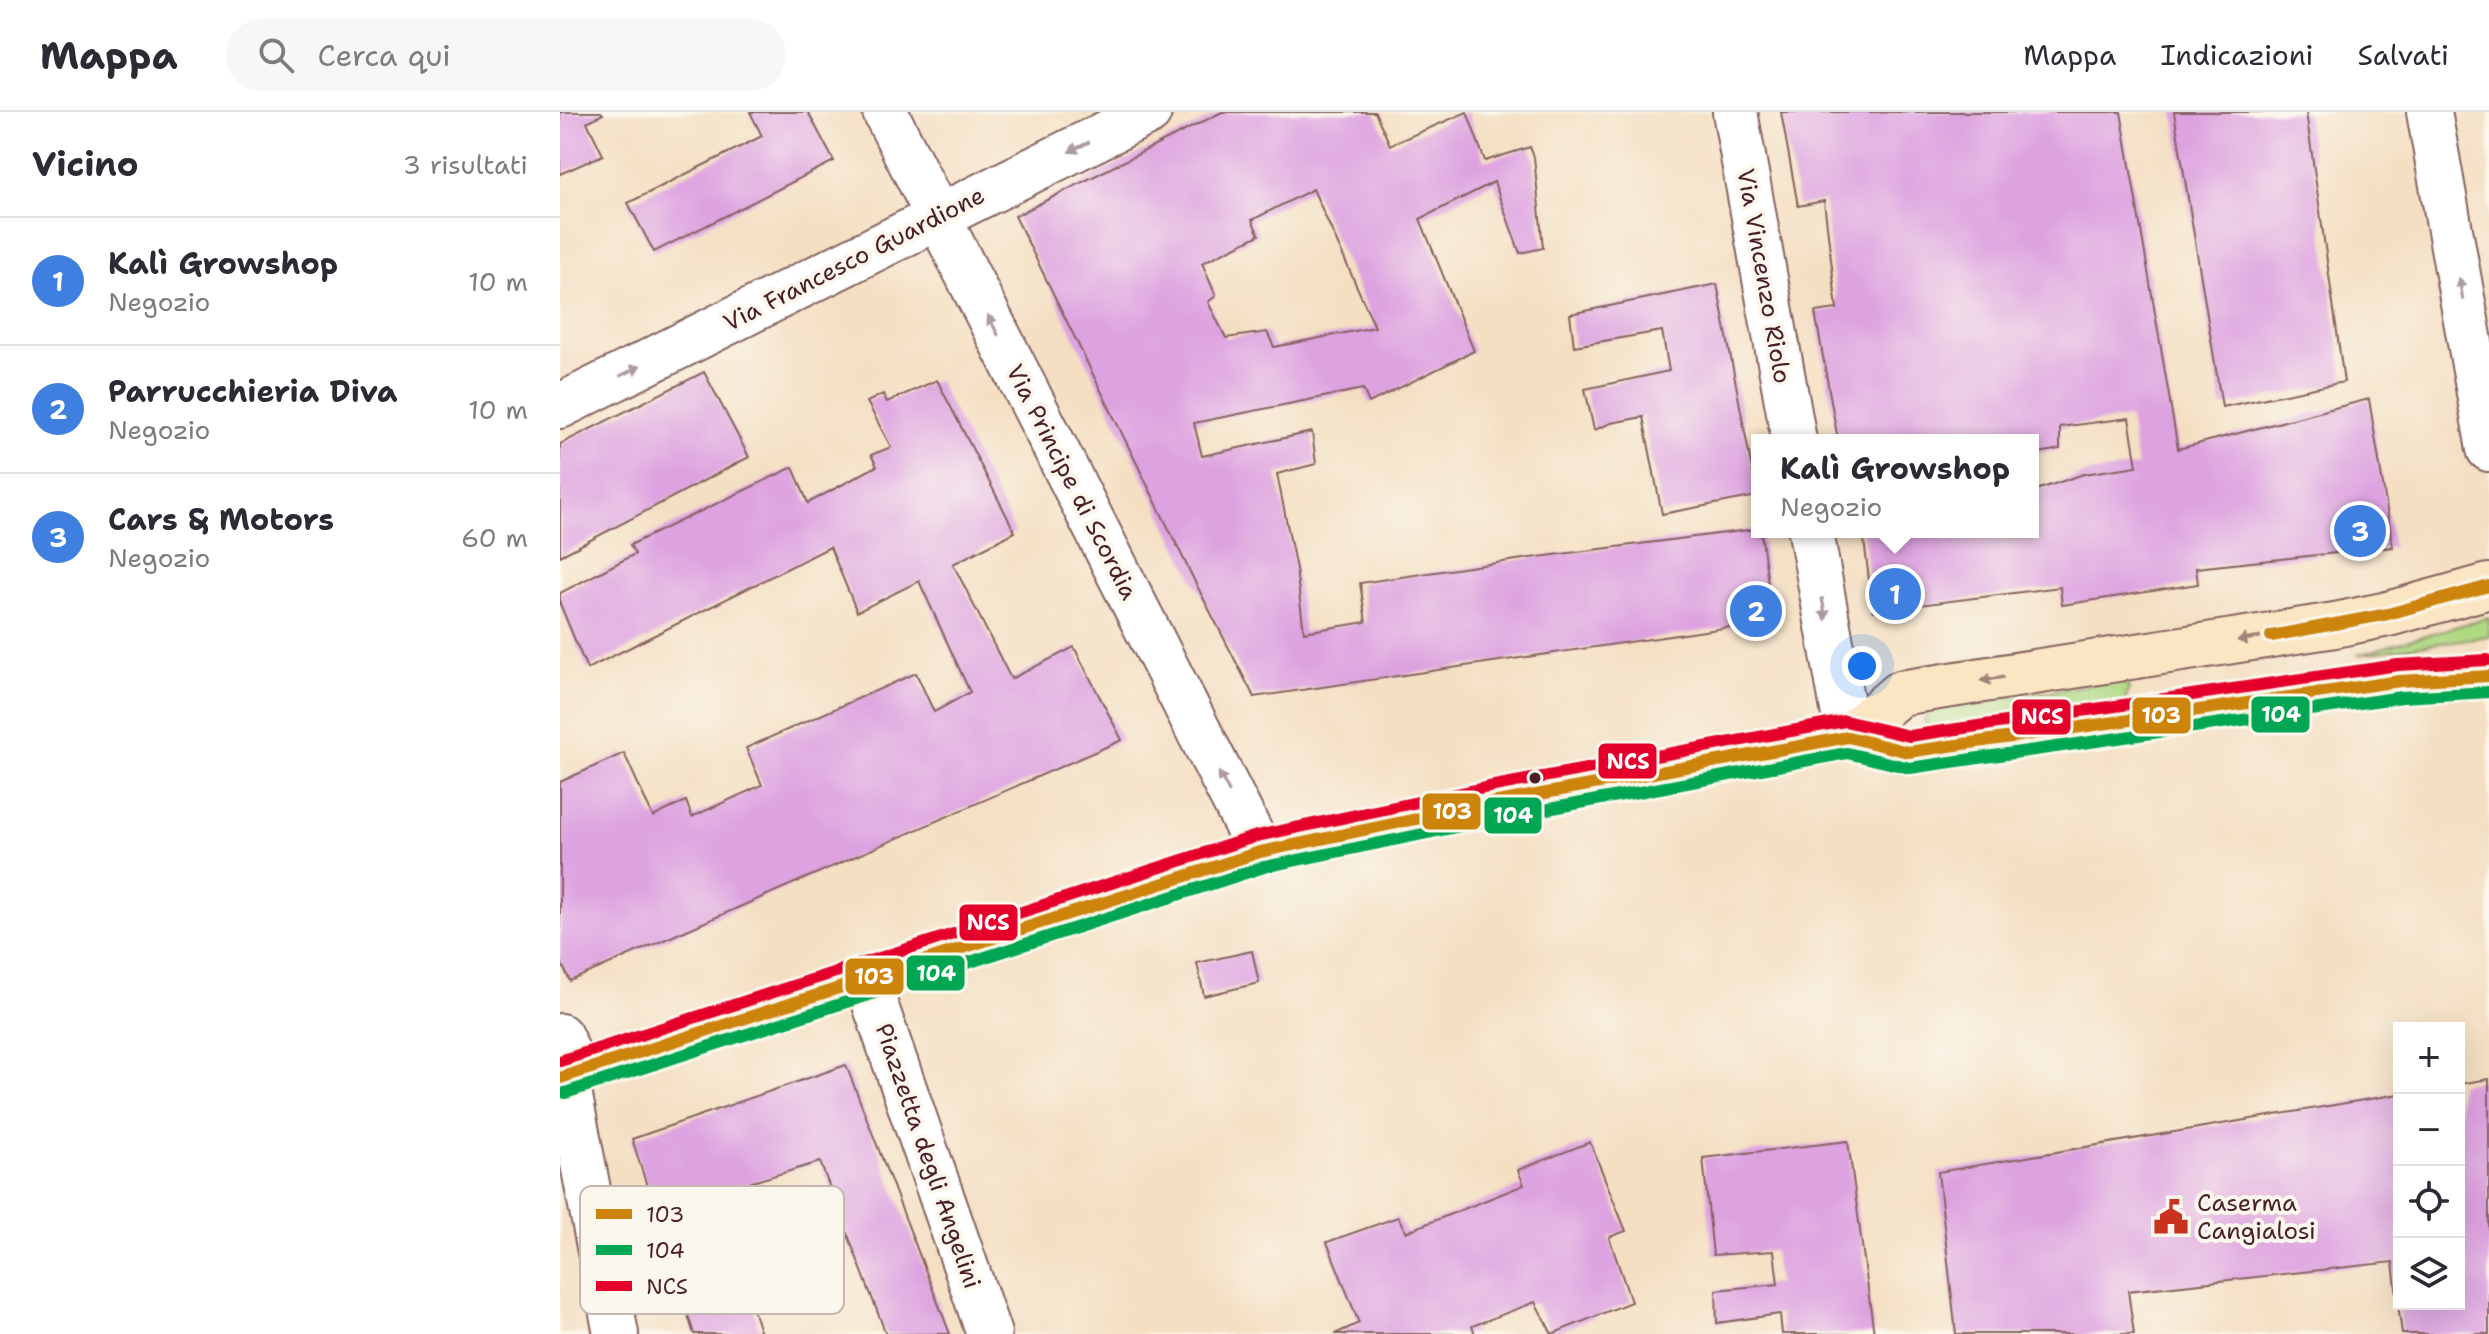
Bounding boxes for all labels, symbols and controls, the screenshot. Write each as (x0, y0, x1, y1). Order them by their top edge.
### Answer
search box (226, 19, 786, 91)
text: Mappa (40, 30, 178, 81)
icon: search (254, 33, 298, 77)
text: Cerca qui (318, 35, 451, 76)
text: Mappa (2023, 36, 2116, 74)
text: Indicazioni (2160, 36, 2314, 74)
text: Salvati (2358, 36, 2449, 74)
one-way arrow (1067, 140, 1090, 154)
text: Vicino (32, 141, 139, 187)
text: 3 risultati (403, 147, 528, 182)
street label: Via Vincenzo Riolo (1729, 166, 1799, 386)
street label: Via Francesco Guardione (718, 179, 990, 339)
text: Kalì Growshop (108, 243, 338, 284)
text: 1 (52, 264, 64, 299)
text: 10 m (468, 264, 528, 299)
one-way arrow (2454, 277, 2466, 302)
text: Negozio (108, 284, 210, 319)
one-way arrow (986, 314, 1000, 337)
street label: Via Principe di Scordia (999, 359, 1145, 605)
one-way arrow (618, 365, 641, 378)
text: Parrucchieria Diva (108, 371, 397, 412)
text: 2 (49, 392, 67, 427)
text: 10 m (468, 392, 528, 427)
text: Negozio (108, 412, 210, 447)
popup (1751, 434, 2039, 538)
text: Kalì Growshop (1780, 448, 2010, 489)
text: Negozio (1780, 489, 1882, 524)
text: Cars & Motors (108, 499, 334, 540)
pin: 3 (2334, 501, 2386, 561)
text: 3 (49, 520, 67, 555)
text: 60 m (461, 520, 528, 555)
text: Negozio (108, 540, 210, 575)
pin: 1 (1869, 564, 1921, 624)
pin: 2 (1730, 581, 1782, 641)
one-way arrow (1819, 597, 1831, 622)
one-way arrow (2236, 633, 2261, 646)
your location (1842, 646, 1882, 686)
one-way arrow (1979, 673, 2004, 686)
line badge: 104 (2250, 695, 2311, 734)
line badge: 103 (2131, 696, 2192, 735)
line badge: NCS (2011, 698, 2072, 736)
text: 104 (2261, 700, 2302, 729)
text: 103 (2141, 701, 2181, 730)
text: NCS (2020, 702, 2064, 731)
line badge: NCS (1597, 742, 1658, 780)
text: NCS (1606, 747, 1650, 776)
unlabelled marker (1527, 770, 1543, 786)
one-way arrow (1218, 771, 1231, 794)
line badge: 103 (1421, 792, 1482, 831)
line badge: 104 (1483, 796, 1543, 835)
text: 103 (1432, 797, 1472, 826)
text: 104 (1493, 801, 1534, 830)
line badge: NCS (958, 903, 1019, 942)
text: NCS (966, 908, 1010, 937)
line badge: 104 (905, 954, 966, 992)
line badge: 103 (844, 957, 905, 996)
text: 104 (916, 959, 957, 988)
text: 103 (854, 962, 894, 991)
street label: Piazzetta degli Angelini (868, 1019, 988, 1293)
map controls (2393, 1022, 2465, 1310)
button: + (2393, 1022, 2465, 1094)
button: − (2393, 1094, 2465, 1166)
button: locate (2393, 1166, 2465, 1238)
legend (580, 1186, 844, 1314)
place label: Caserma Cangialosi (2197, 1187, 2316, 1247)
public building icon: Caserma Cangialosi (2152, 1198, 2190, 1236)
text: 103 (646, 1200, 684, 1229)
text: 104 (646, 1236, 685, 1265)
button: layers (2393, 1238, 2465, 1310)
text: NCS (646, 1272, 688, 1301)

